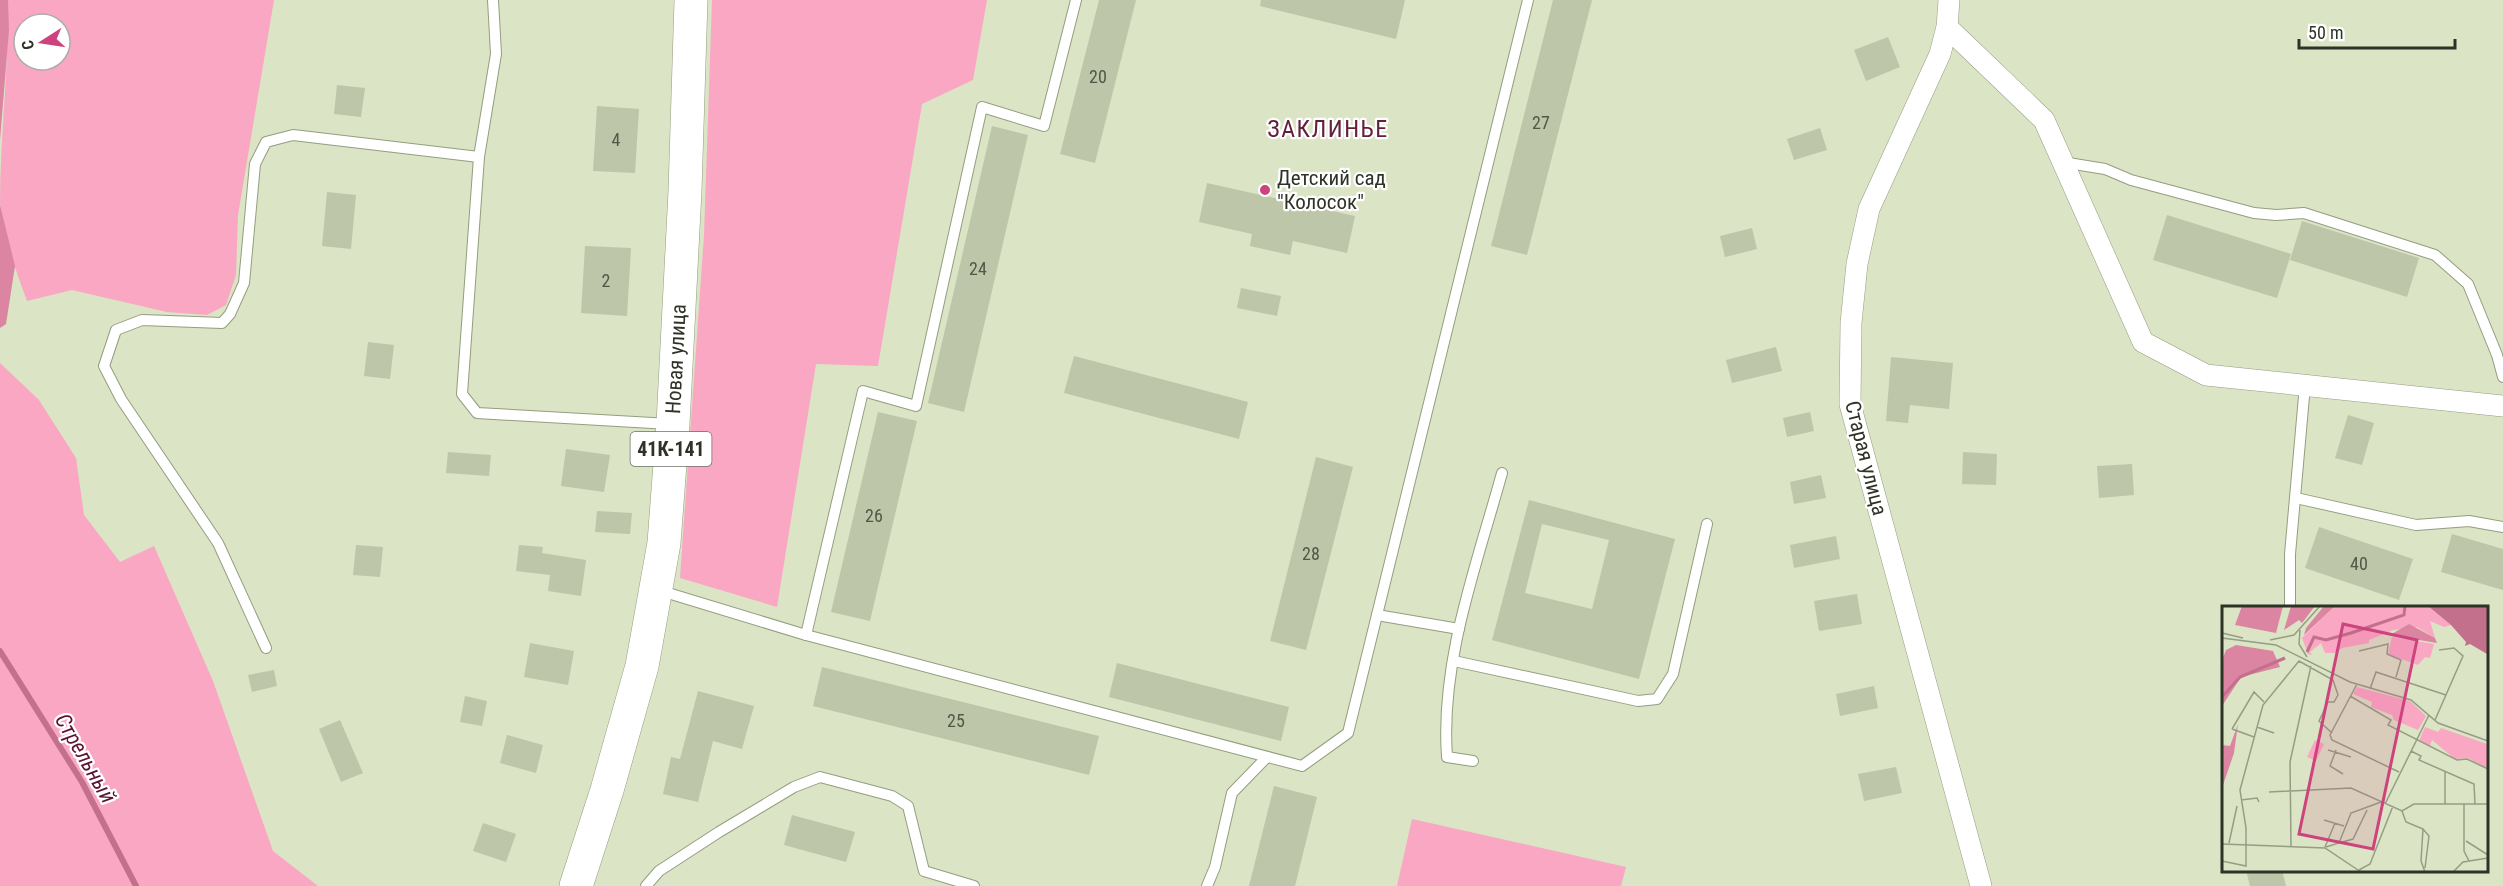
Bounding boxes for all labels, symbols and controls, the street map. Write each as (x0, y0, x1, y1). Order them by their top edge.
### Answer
north arrow (12, 12, 72, 72)
scale bar (2299, 12, 2455, 50)
text: 50 m (2308, 22, 2343, 43)
text: С (18, 39, 38, 51)
house number: 20 (1089, 66, 1107, 87)
house number: 27 (1532, 112, 1550, 133)
district label: ЗАКЛИНЬЕ (1267, 115, 1389, 143)
house number: 4 (612, 129, 621, 150)
place label: Детский сад "Колосок" (1277, 166, 1386, 214)
marker: Детский сад "Колосок" (1258, 183, 1272, 197)
house number: 24 (969, 258, 987, 279)
house number: 2 (602, 270, 611, 291)
street label: Новая улица (661, 303, 691, 415)
street label: Старая улица (1840, 398, 1892, 518)
road number: 41К-141 (630, 432, 712, 466)
house number: 26 (865, 505, 883, 526)
house number: 28 (1302, 543, 1320, 564)
house number: 40 (2350, 553, 2368, 574)
inset map (2222, 606, 2488, 871)
water label: Стрельный (50, 709, 121, 808)
house number: 25 (947, 710, 965, 731)

